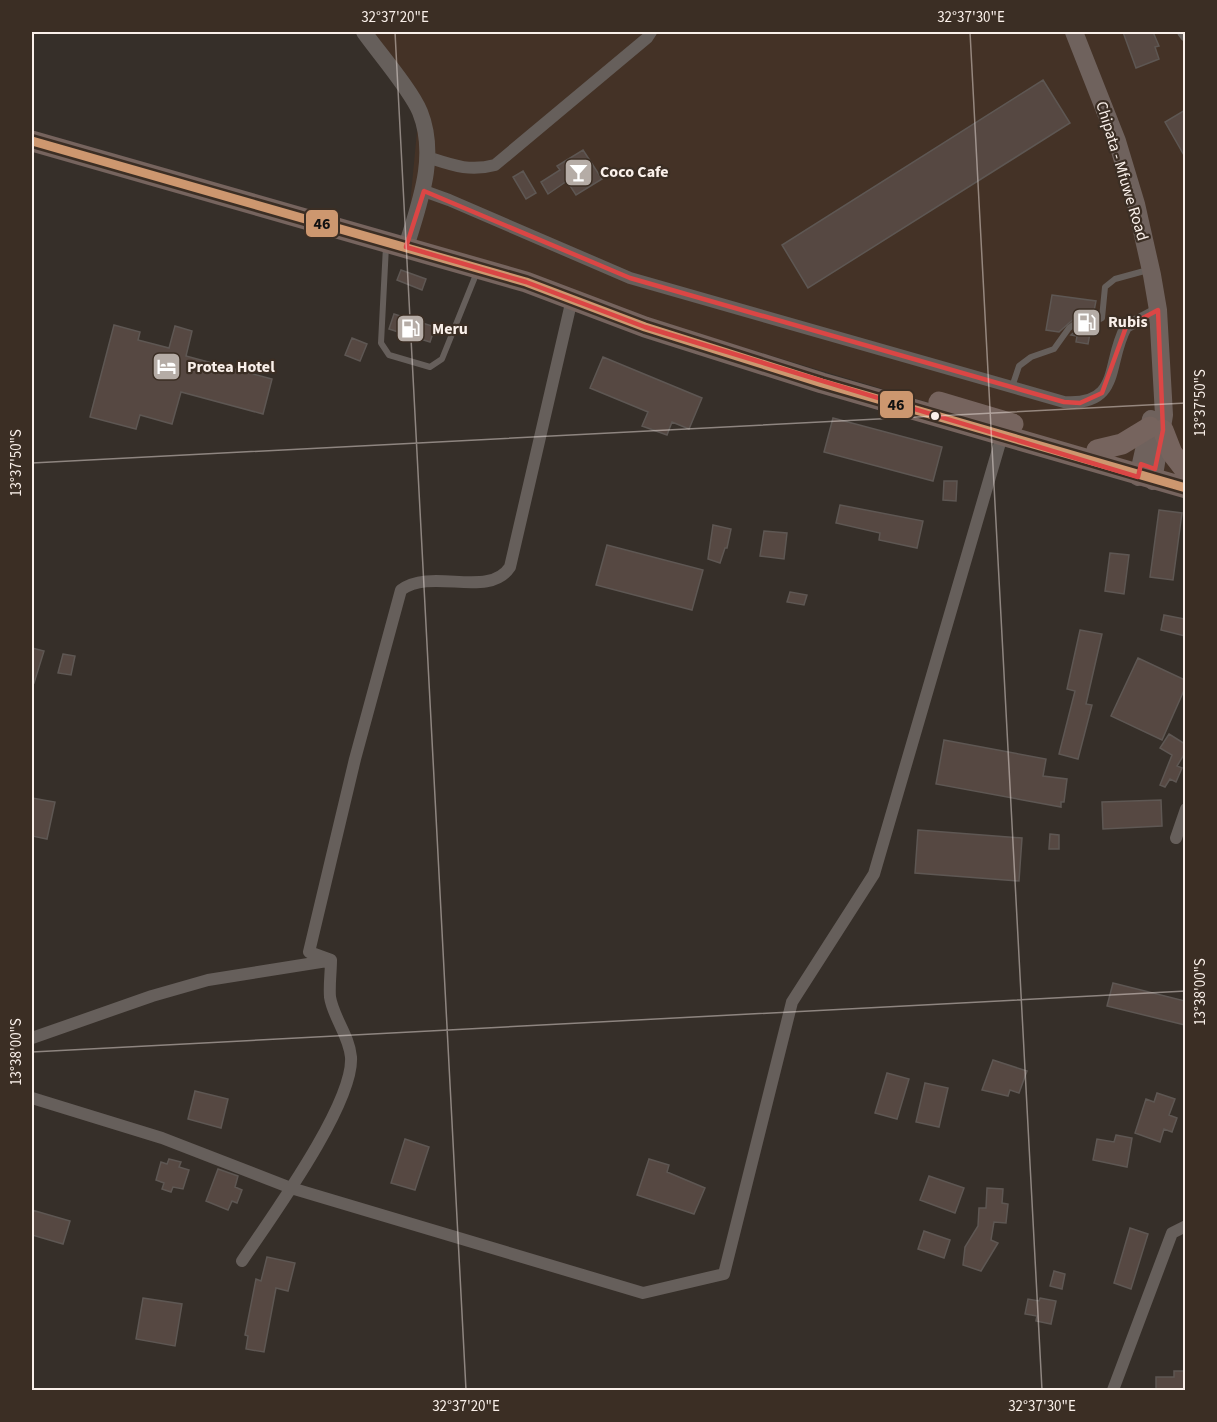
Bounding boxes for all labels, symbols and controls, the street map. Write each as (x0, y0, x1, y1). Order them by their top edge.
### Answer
text: 32°37'20"E (361, 7, 429, 28)
text: 32°37'30"E (937, 7, 1005, 28)
street label: Chipata - Mfuwe Road (1090, 99, 1154, 243)
bar icon: Coco Cafe (563, 156, 595, 188)
place label: Coco Cafe (600, 161, 669, 183)
line badge: 46 (305, 209, 339, 238)
text: 46 (314, 213, 330, 235)
fuel station icon: Rubis (1071, 306, 1103, 338)
place label: Rubis (1108, 311, 1148, 333)
fuel station icon: Meru (395, 313, 427, 345)
place label: Meru (432, 318, 468, 340)
hotel icon: Protea Hotel (150, 351, 182, 383)
place label: Protea Hotel (187, 356, 275, 378)
text: 13°37'50"S (1190, 369, 1211, 437)
line badge: 46 (879, 390, 914, 419)
text: 46 (888, 394, 904, 416)
unlabelled marker (929, 410, 941, 422)
text: 13°37'50"S (6, 429, 27, 497)
text: 13°38'00"S (1190, 958, 1211, 1026)
text: 13°38'00"S (6, 1018, 27, 1086)
text: 32°37'20"E (432, 1396, 500, 1417)
text: 32°37'30"E (1008, 1396, 1076, 1417)

